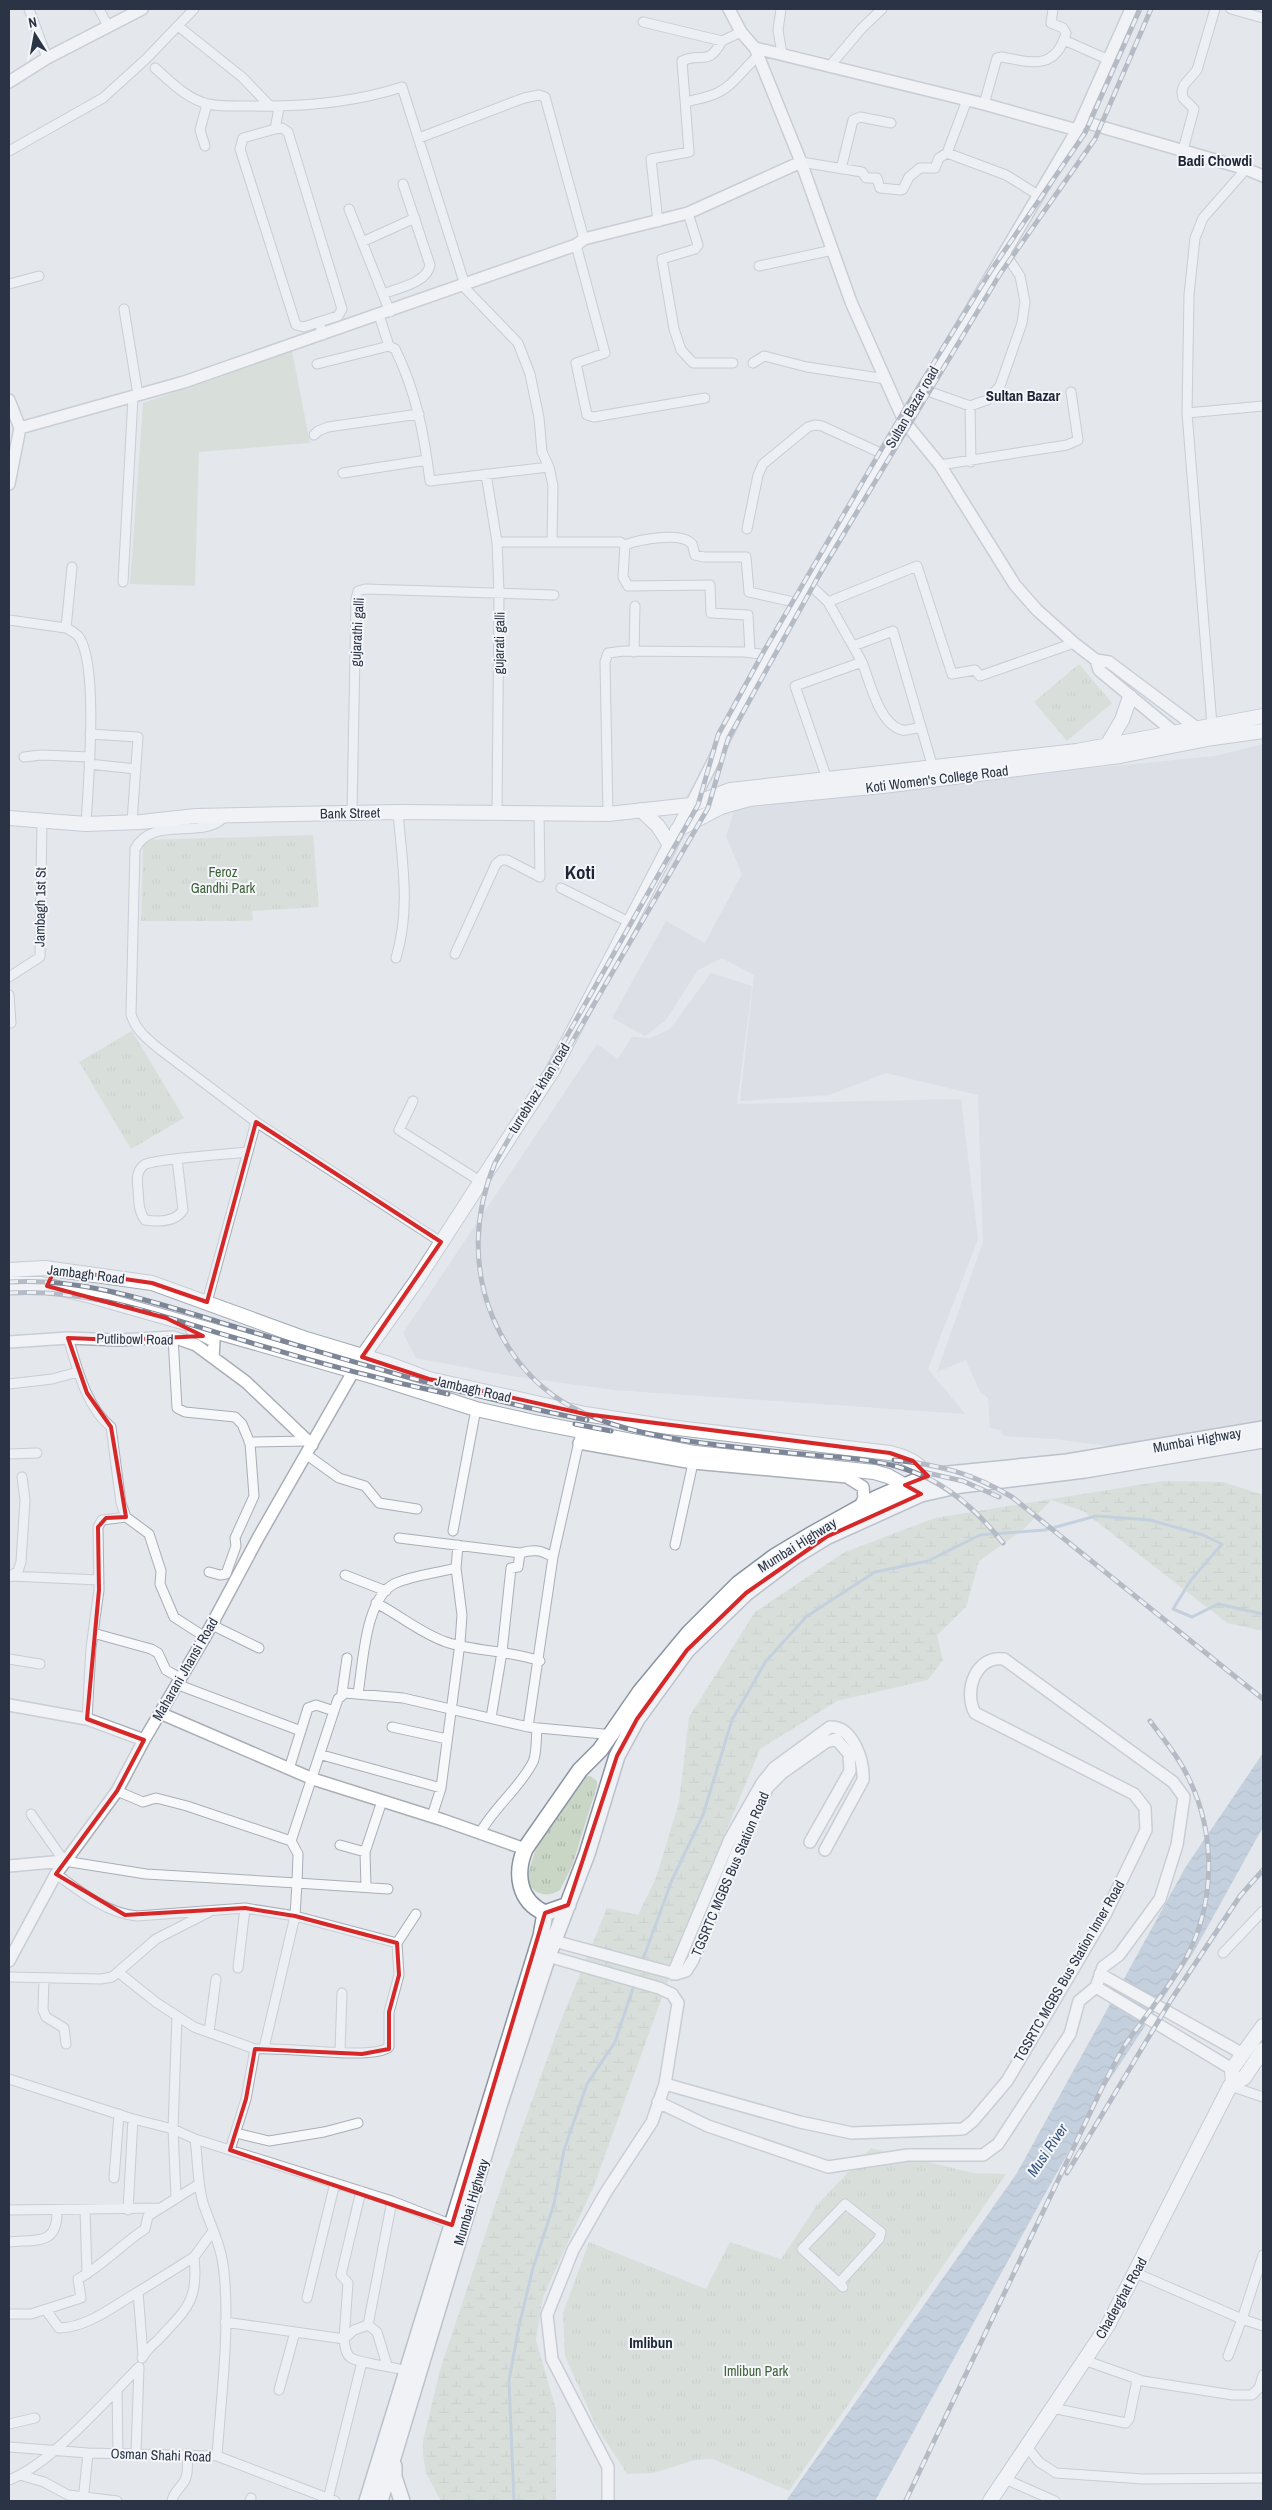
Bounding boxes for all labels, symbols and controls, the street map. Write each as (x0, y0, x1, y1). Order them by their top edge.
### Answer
north arrow (10, 10, 60, 60)
text: N (27, 13, 38, 32)
district label: Badi Chowdi (1178, 150, 1252, 171)
street label: Sultan Bazar road (881, 363, 943, 451)
district label: Sultan Bazar (986, 385, 1060, 406)
street label: gujarathi galli (346, 597, 368, 667)
street label: gujarati galli (489, 612, 509, 674)
street label: Koti Women's College Road (865, 761, 1009, 797)
street label: Bank Street (320, 803, 380, 823)
district label: Koti (565, 859, 595, 885)
park label: Feroz Gandhi Park (191, 863, 255, 897)
street label: Jambagh 1st St (30, 867, 50, 947)
street label: turrebhaz khan road (504, 1040, 574, 1136)
street label: Jambagh Road (46, 1260, 126, 1288)
street label: Putlibowl Road (96, 1329, 174, 1349)
street label: Jambagh Road (433, 1371, 513, 1407)
street label: Mumbai Highway (1151, 1423, 1243, 1457)
street label: Mumbai Highway (754, 1514, 840, 1576)
street label: Maharani Jhansi Road (148, 1614, 222, 1724)
street label: TGSRTC MGBS Bus Station Road (687, 1789, 773, 1959)
street label: TGSRTC MGBS Bus Station Inner Road (1010, 1877, 1128, 2065)
water label: Musi River (1022, 2119, 1073, 2181)
street label: Mumbai Highway (449, 2156, 493, 2247)
street label: Chaderghat Road (1091, 2254, 1151, 2342)
district label: Imlibun (629, 2332, 673, 2353)
park label: Imlibun Park (724, 2362, 788, 2380)
street label: Osman Shahi Road (110, 2444, 212, 2466)

